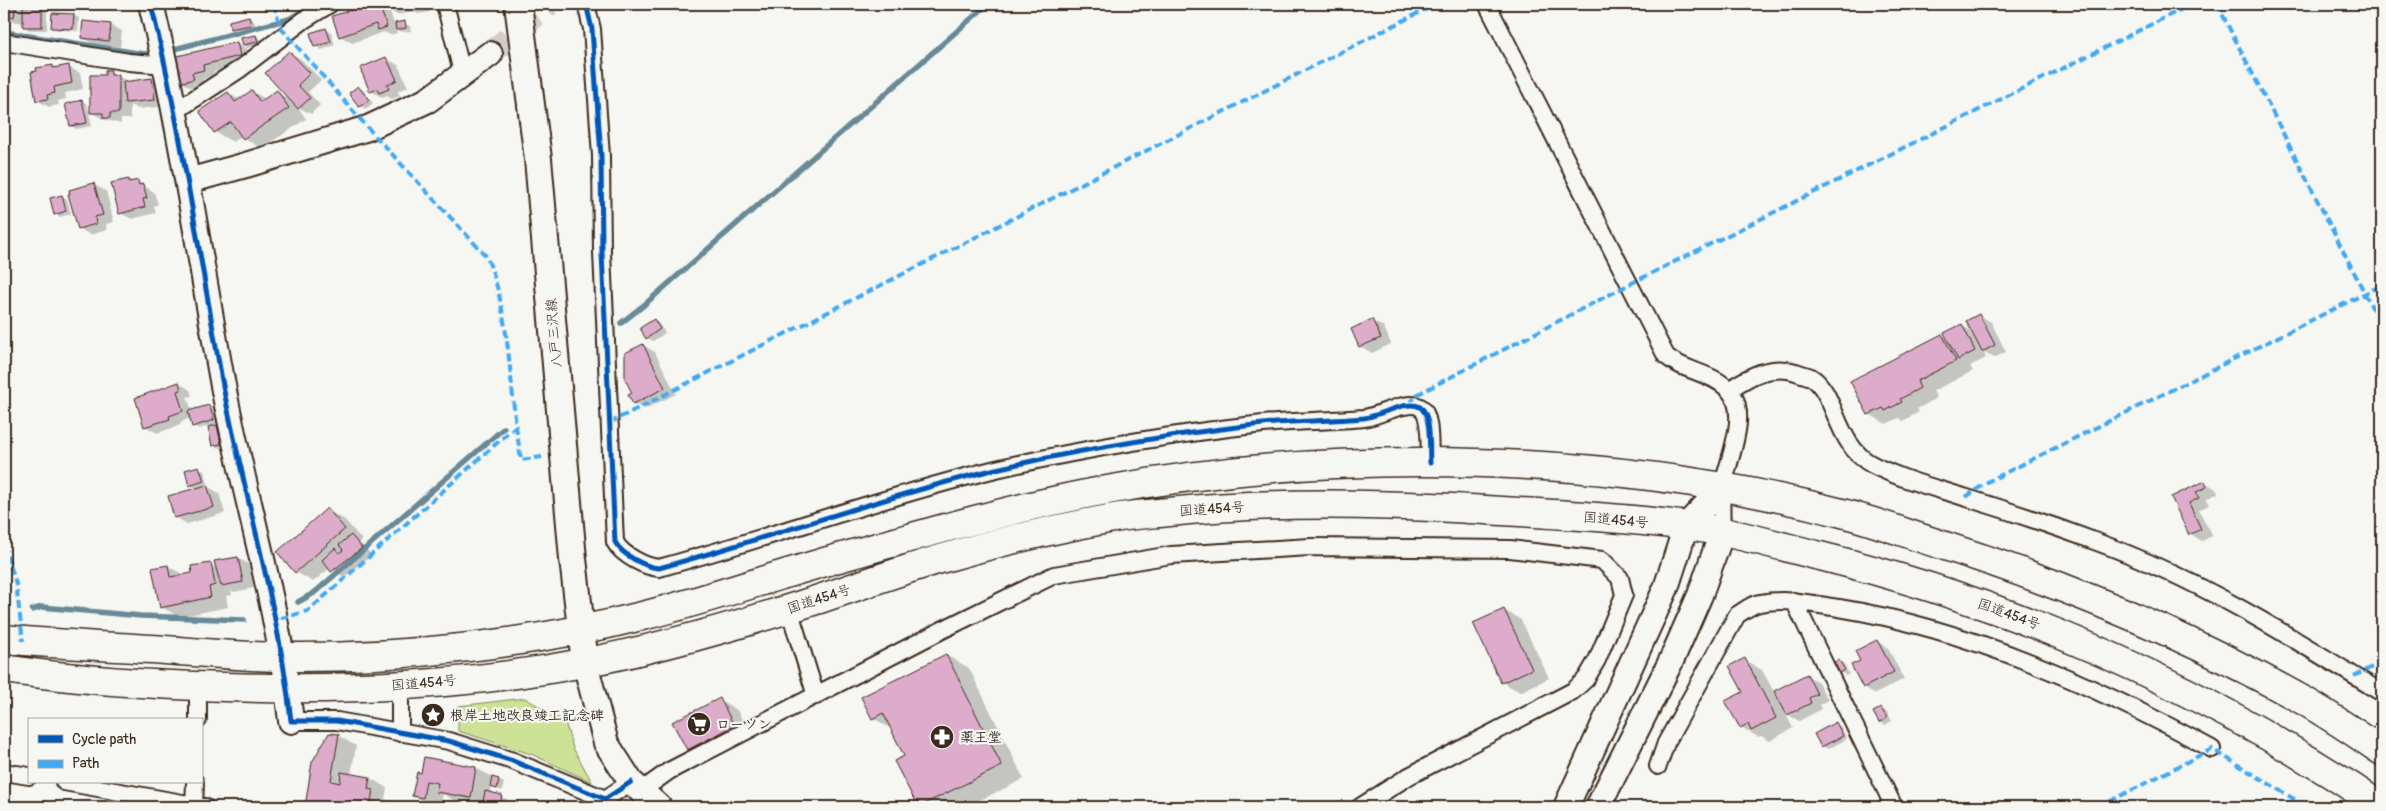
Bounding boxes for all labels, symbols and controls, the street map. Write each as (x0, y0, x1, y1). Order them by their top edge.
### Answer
street label: 八戸三沢線 (542, 297, 566, 369)
street label: 国道454号 (1179, 498, 1245, 520)
street label: 国道454号 (1582, 509, 1650, 531)
street label: 国道454号 (785, 581, 853, 617)
street label: 国道454号 (1975, 595, 2043, 633)
street label: 国道454号 (390, 672, 458, 694)
place icon: 根岸土地改良竣工記念碑 (420, 702, 446, 728)
place label: 根岸土地改良竣工記念碑 (450, 707, 604, 724)
supermarket icon: ローソン (686, 711, 712, 737)
place label: ローソン (716, 716, 772, 733)
legend (28, 718, 202, 784)
pharmacy icon: 薬王堂 (929, 724, 955, 750)
place label: 薬王堂 (960, 729, 1002, 746)
text: Cycle path (72, 730, 136, 749)
text: Path (72, 754, 99, 773)

